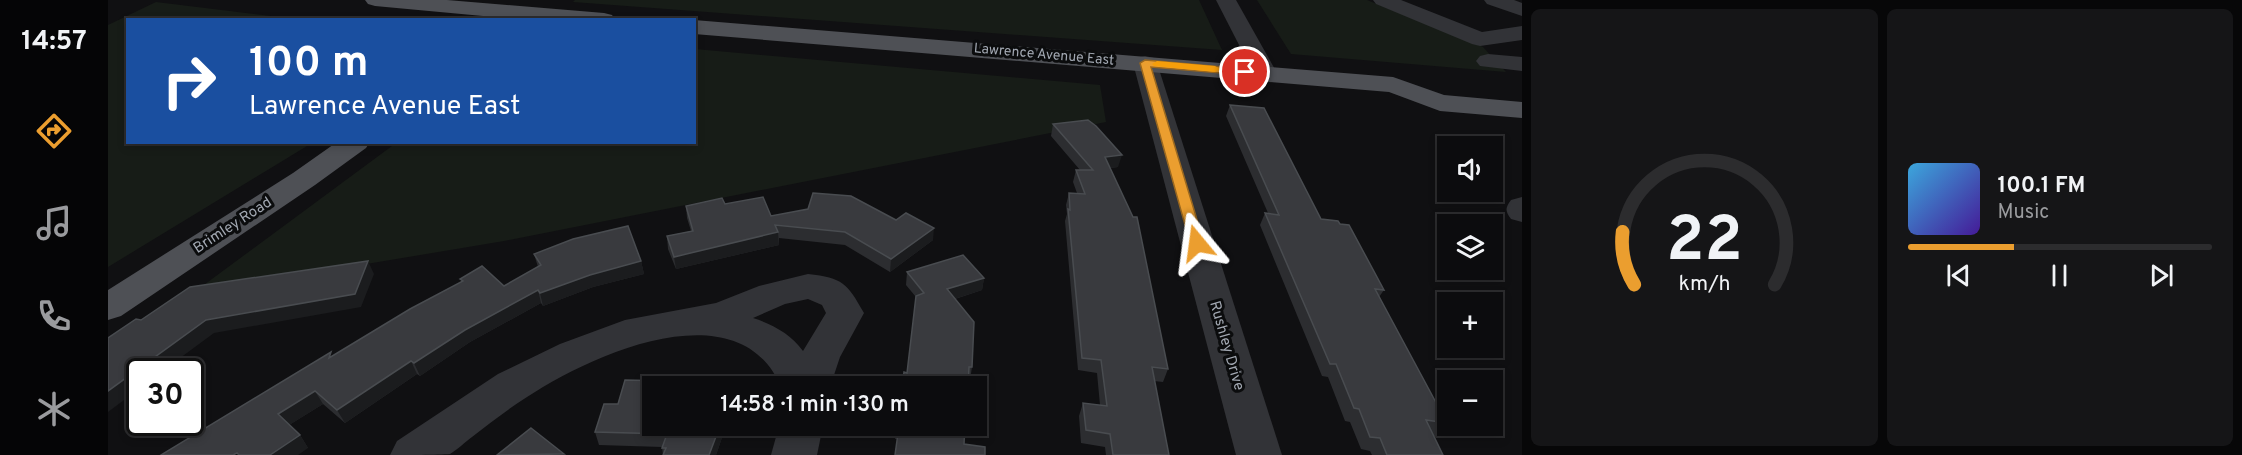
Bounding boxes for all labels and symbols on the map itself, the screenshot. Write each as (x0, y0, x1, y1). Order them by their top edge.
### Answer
street label: Lawrence Avenue East (973, 40, 1115, 70)
pin (1219, 46, 1270, 97)
street label: Brimley Road (190, 194, 276, 258)
position arrow (1165, 211, 1229, 275)
street label: Rushley Drive (1204, 299, 1248, 393)
speed limit sign: 30 (126, 358, 204, 436)

